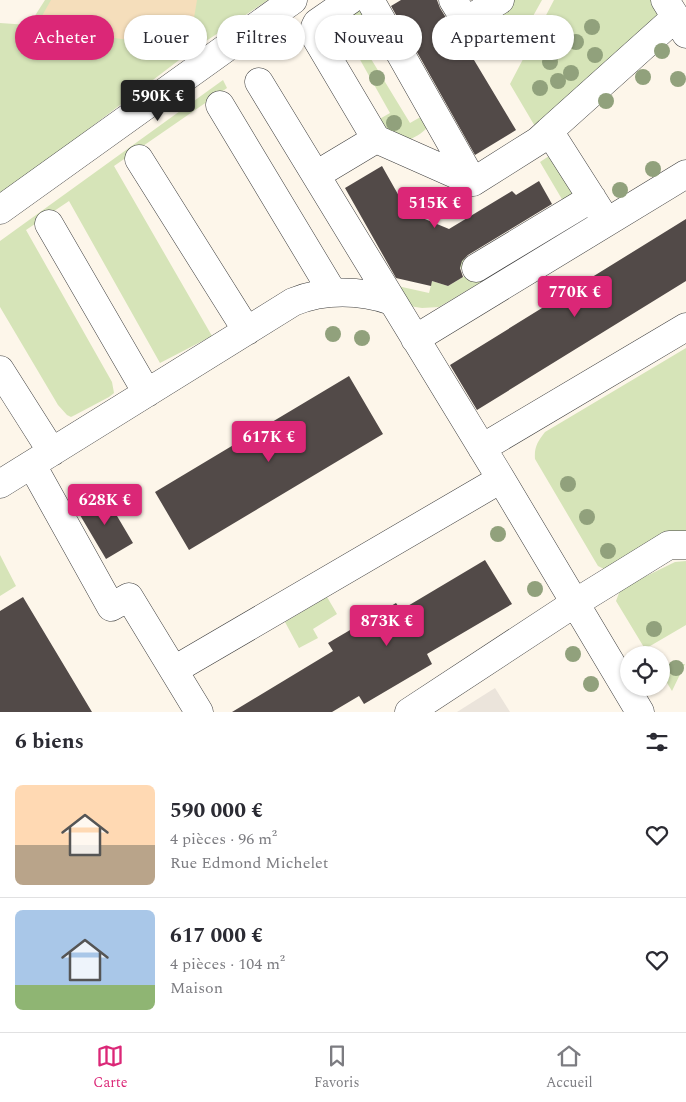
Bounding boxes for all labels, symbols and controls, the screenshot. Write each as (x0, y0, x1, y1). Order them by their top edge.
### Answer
chip: Acheter (15, 15, 114, 60)
chip: Louer (124, 15, 207, 60)
chip: Filtres (217, 15, 305, 60)
chip: Nouveau (315, 15, 422, 60)
chip: Appartement (432, 15, 574, 60)
pin: 590K € (117, 80, 199, 122)
text: 590K € (132, 84, 184, 108)
pin: 515K € (394, 186, 476, 229)
text: 515K € (409, 191, 461, 215)
pin: 770K € (534, 276, 616, 318)
text: 770K € (549, 280, 601, 304)
pin: 617K € (228, 420, 310, 463)
text: 617K € (243, 425, 295, 449)
pin: 628K € (64, 484, 146, 526)
text: 628K € (79, 488, 131, 512)
pin: 873K € (346, 604, 428, 647)
text: 873K € (361, 609, 413, 633)
map controls (620, 646, 670, 696)
button: locate (620, 646, 670, 696)
text: 6 biens (15, 726, 84, 758)
icon: filters (643, 728, 671, 756)
text: 590 000 € (170, 795, 263, 827)
icon: home (55, 805, 115, 865)
icon: heart (643, 821, 671, 849)
text: 4 pièces · 96 m² (170, 827, 277, 851)
text: Rue Edmond Michelet (170, 851, 329, 875)
text: 617 000 € (170, 920, 263, 952)
icon: home (55, 930, 115, 990)
icon: heart (643, 946, 671, 974)
text: 4 pièces · 104 m² (170, 952, 285, 976)
text: Maison (170, 976, 223, 1000)
tab: Carte (93, 1042, 128, 1093)
tab: Favoris (314, 1042, 359, 1093)
tab: Accueil (546, 1042, 593, 1093)

